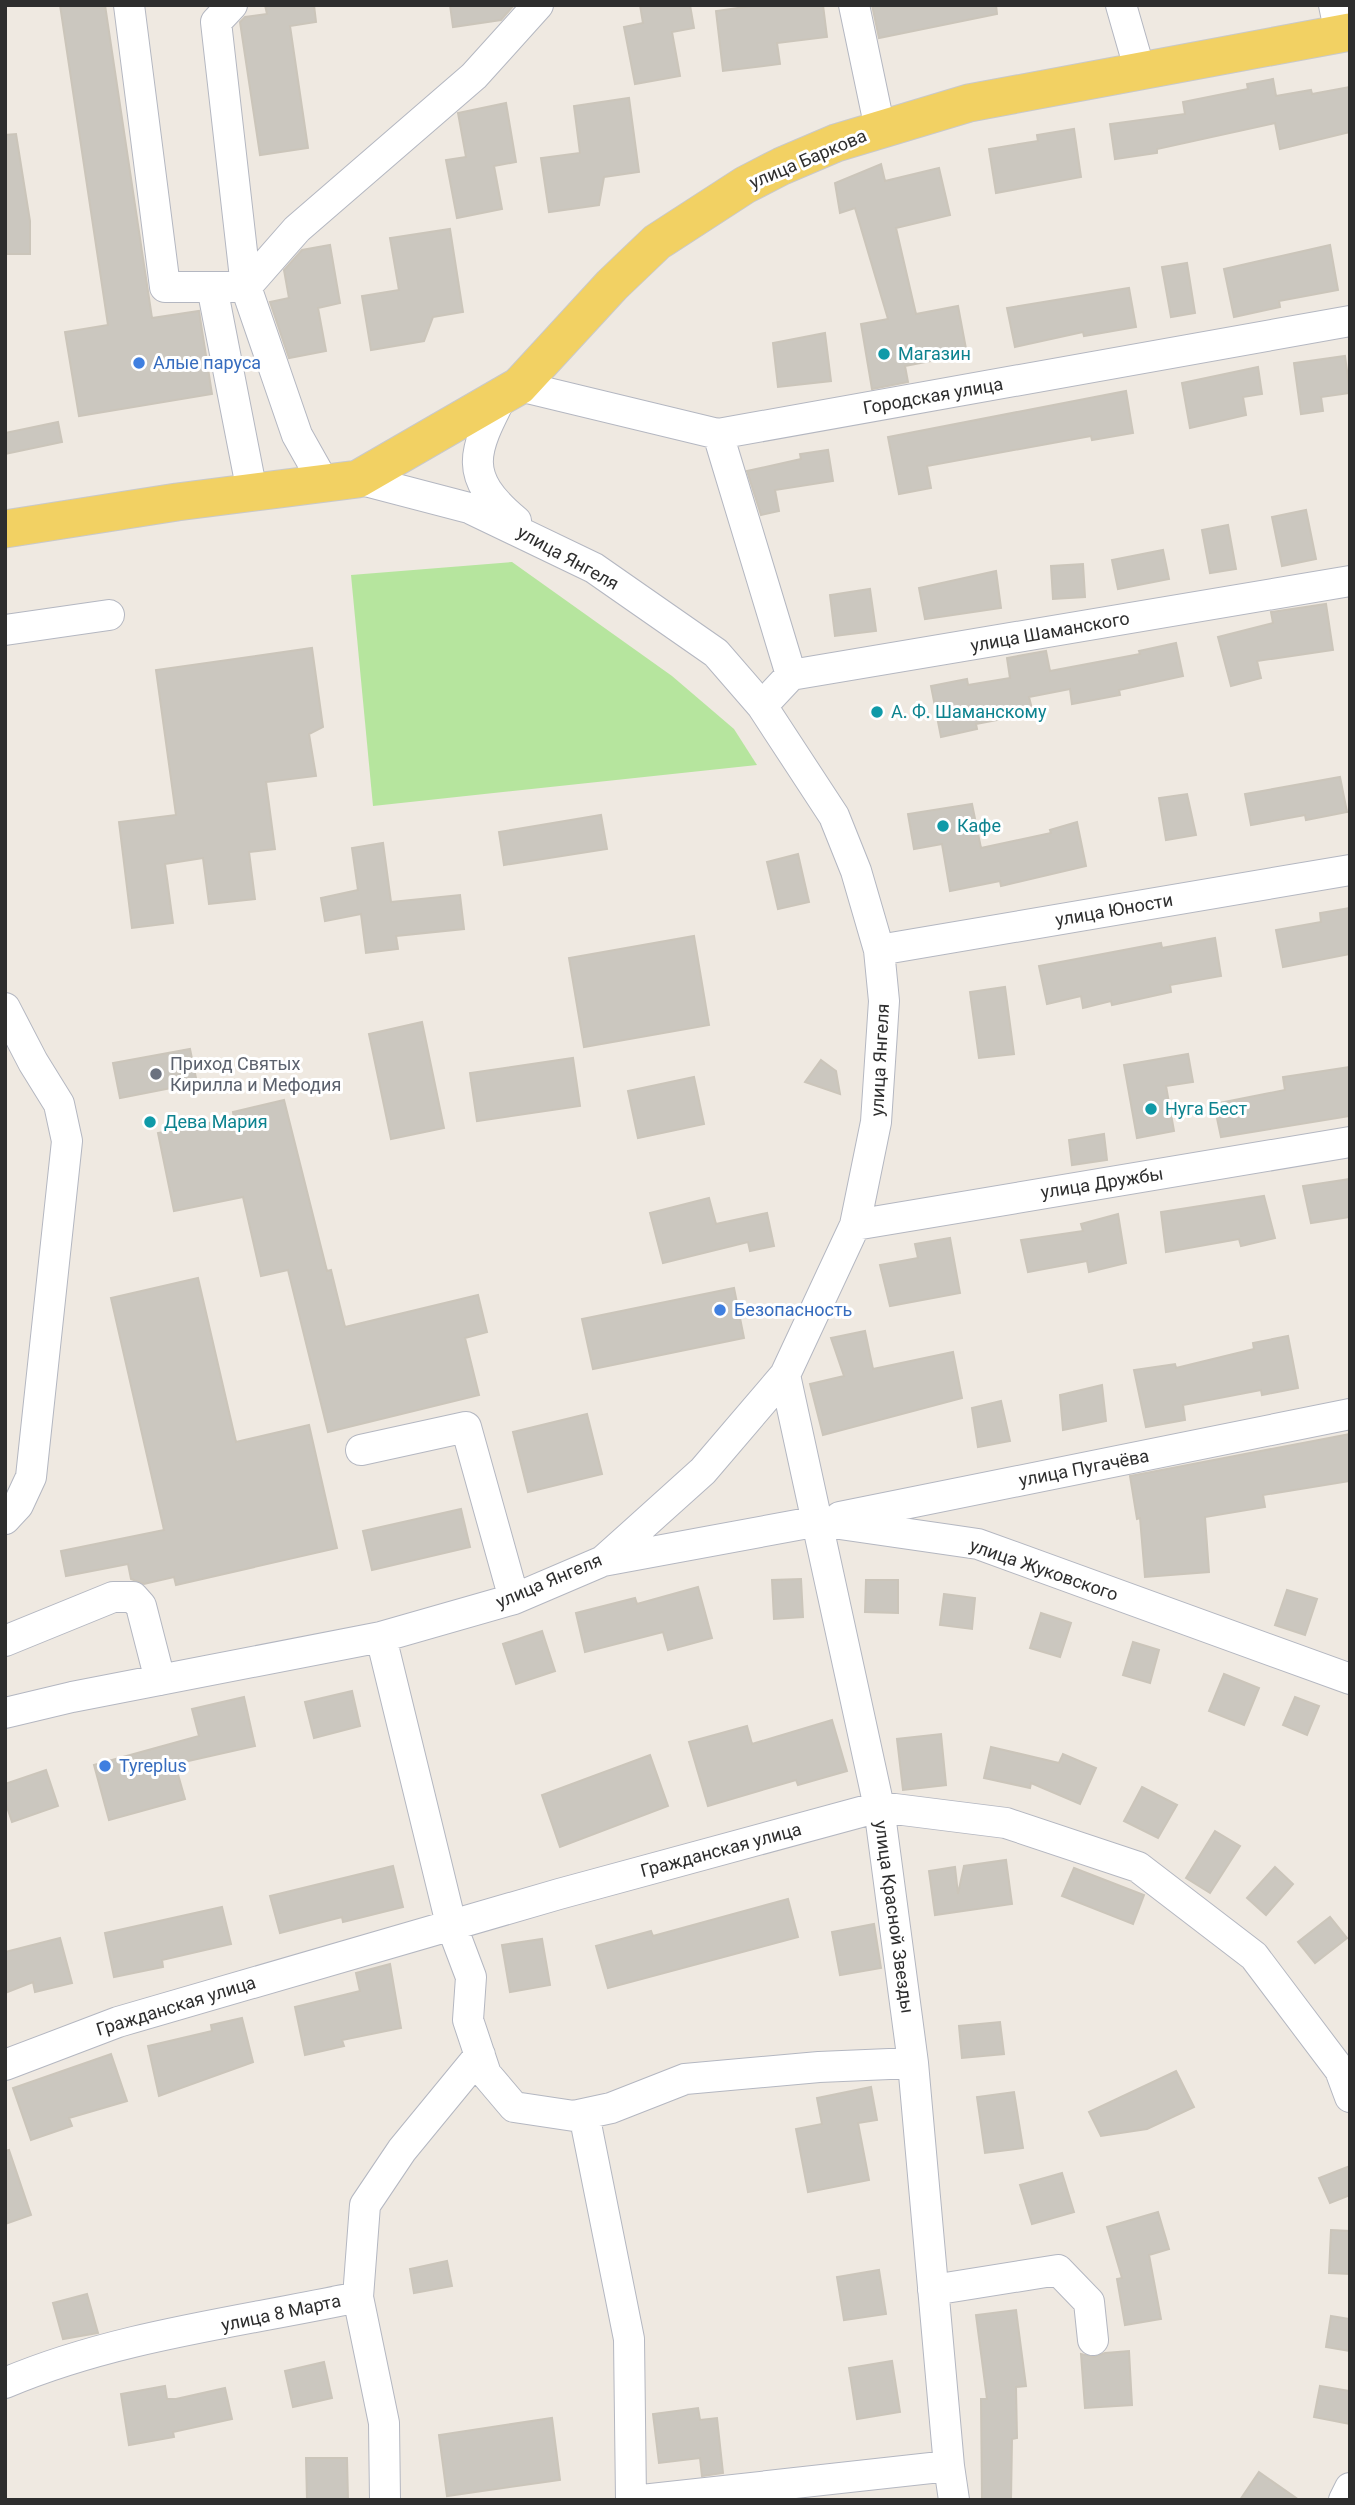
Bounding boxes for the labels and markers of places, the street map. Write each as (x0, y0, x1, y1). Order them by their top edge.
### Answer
place label: Магазин (898, 343, 971, 364)
marker: Магазин (876, 346, 892, 362)
place label: Алые паруса (153, 352, 261, 373)
marker: Алые паруса (131, 355, 147, 371)
place label: А. Ф. Шаманскому (891, 701, 1047, 722)
marker: А. Ф. Шаманскому (869, 704, 885, 720)
place label: Кафе (957, 815, 1001, 836)
marker: Кафе (935, 818, 951, 834)
place label: Приход Святых Кирилла и Мефодия (170, 1053, 341, 1095)
marker: Приход Святых Кирилла и Мефодия (148, 1066, 164, 1082)
place label: Нуга Бест (1165, 1098, 1247, 1119)
marker: Нуга Бест (1143, 1101, 1159, 1117)
place label: Дева Мария (164, 1111, 268, 1132)
marker: Дева Мария (142, 1114, 158, 1130)
place label: Безопасность (734, 1299, 852, 1320)
marker: Безопасность (712, 1302, 728, 1318)
place label: Tyreplus (119, 1755, 187, 1776)
marker: Tyreplus (97, 1758, 113, 1774)

